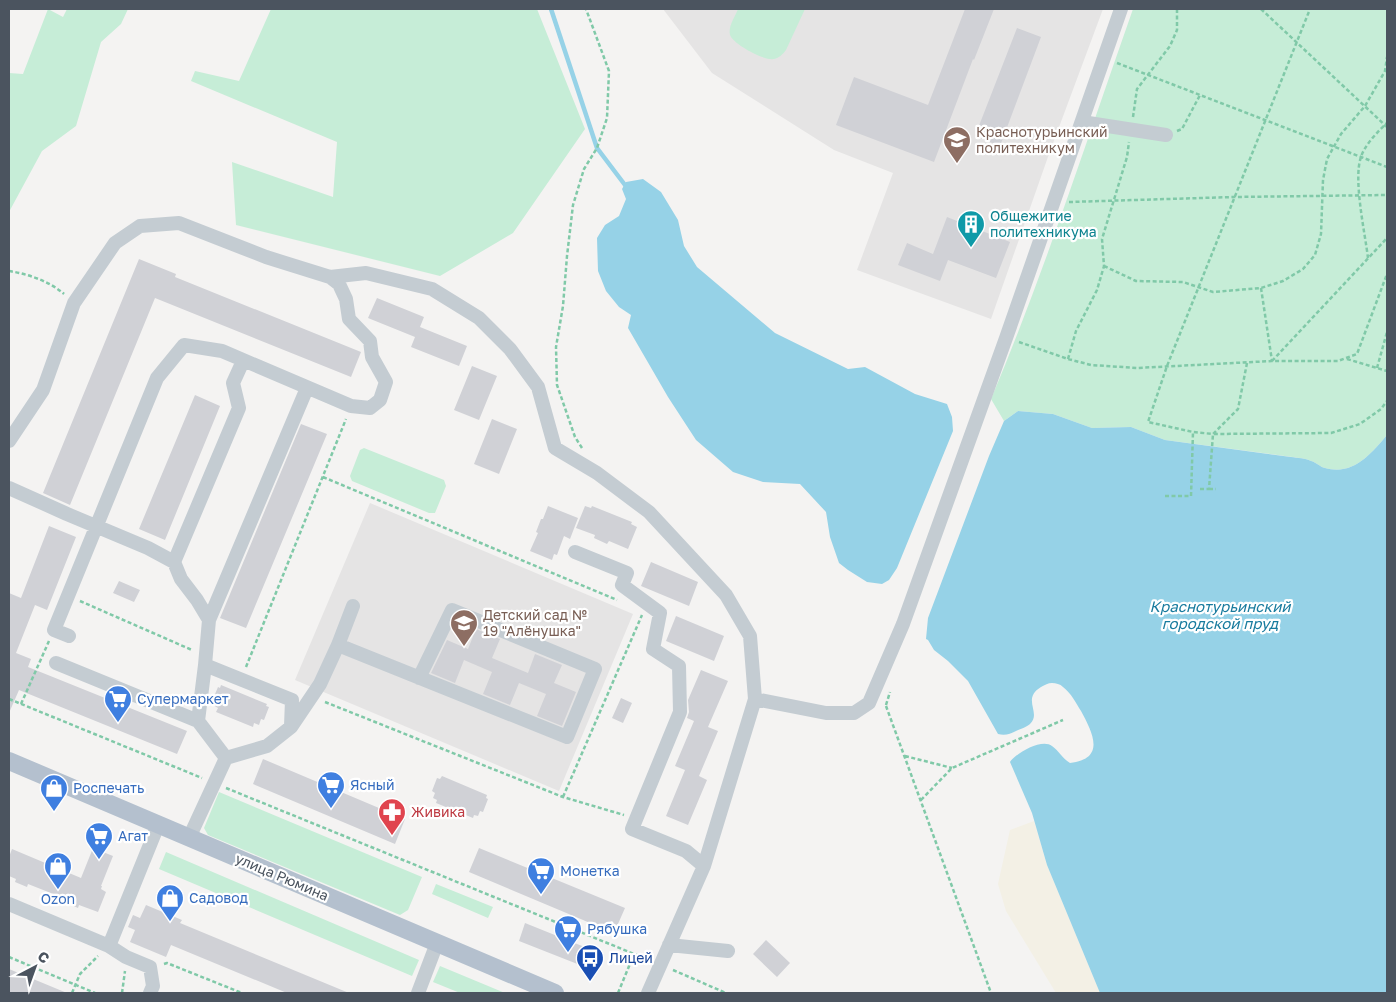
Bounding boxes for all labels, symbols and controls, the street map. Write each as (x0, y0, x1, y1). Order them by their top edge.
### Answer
place label: Краснотурьинский политехникум (976, 123, 1108, 156)
school or university icon: Краснотурьинский политехникум (942, 125, 972, 164)
place label: Общежитие политехникума (990, 207, 1097, 240)
building icon: Общежитие политехникума (956, 209, 986, 248)
water label: Краснотурьинский городской пруд (1150, 597, 1291, 633)
place label: Детский сад № 19 "Алёнушка" (483, 606, 588, 639)
school or university icon: Детский сад № 19 "Алёнушка" (449, 608, 479, 647)
supermarket icon: Супермаркет (103, 684, 133, 723)
place label: Супермаркет (137, 690, 229, 707)
supermarket icon: Ясный (316, 770, 346, 809)
shop icon: Роспечать (39, 773, 69, 812)
place label: Ясный (350, 776, 395, 793)
place label: Роспечать (73, 779, 144, 796)
pharmacy icon: Живика (377, 797, 407, 836)
place label: Живика (411, 803, 465, 820)
supermarket icon: Агат (84, 821, 114, 860)
place label: Агат (118, 827, 148, 844)
street label: улица Рюмина (233, 849, 331, 904)
shop icon: Ozon (43, 851, 73, 890)
supermarket icon: Монетка (526, 856, 556, 895)
place label: Монетка (560, 862, 620, 879)
shop icon: Садовод (155, 883, 185, 922)
place label: Садовод (189, 889, 248, 906)
place label: Ozon (41, 890, 75, 907)
supermarket icon: Рябушка (553, 914, 583, 953)
place label: Рябушка (587, 920, 647, 937)
north arrow (10, 942, 60, 992)
bus stop icon: Лицей (575, 943, 605, 982)
text: С (35, 947, 53, 967)
place label: Лицей (609, 949, 653, 966)

